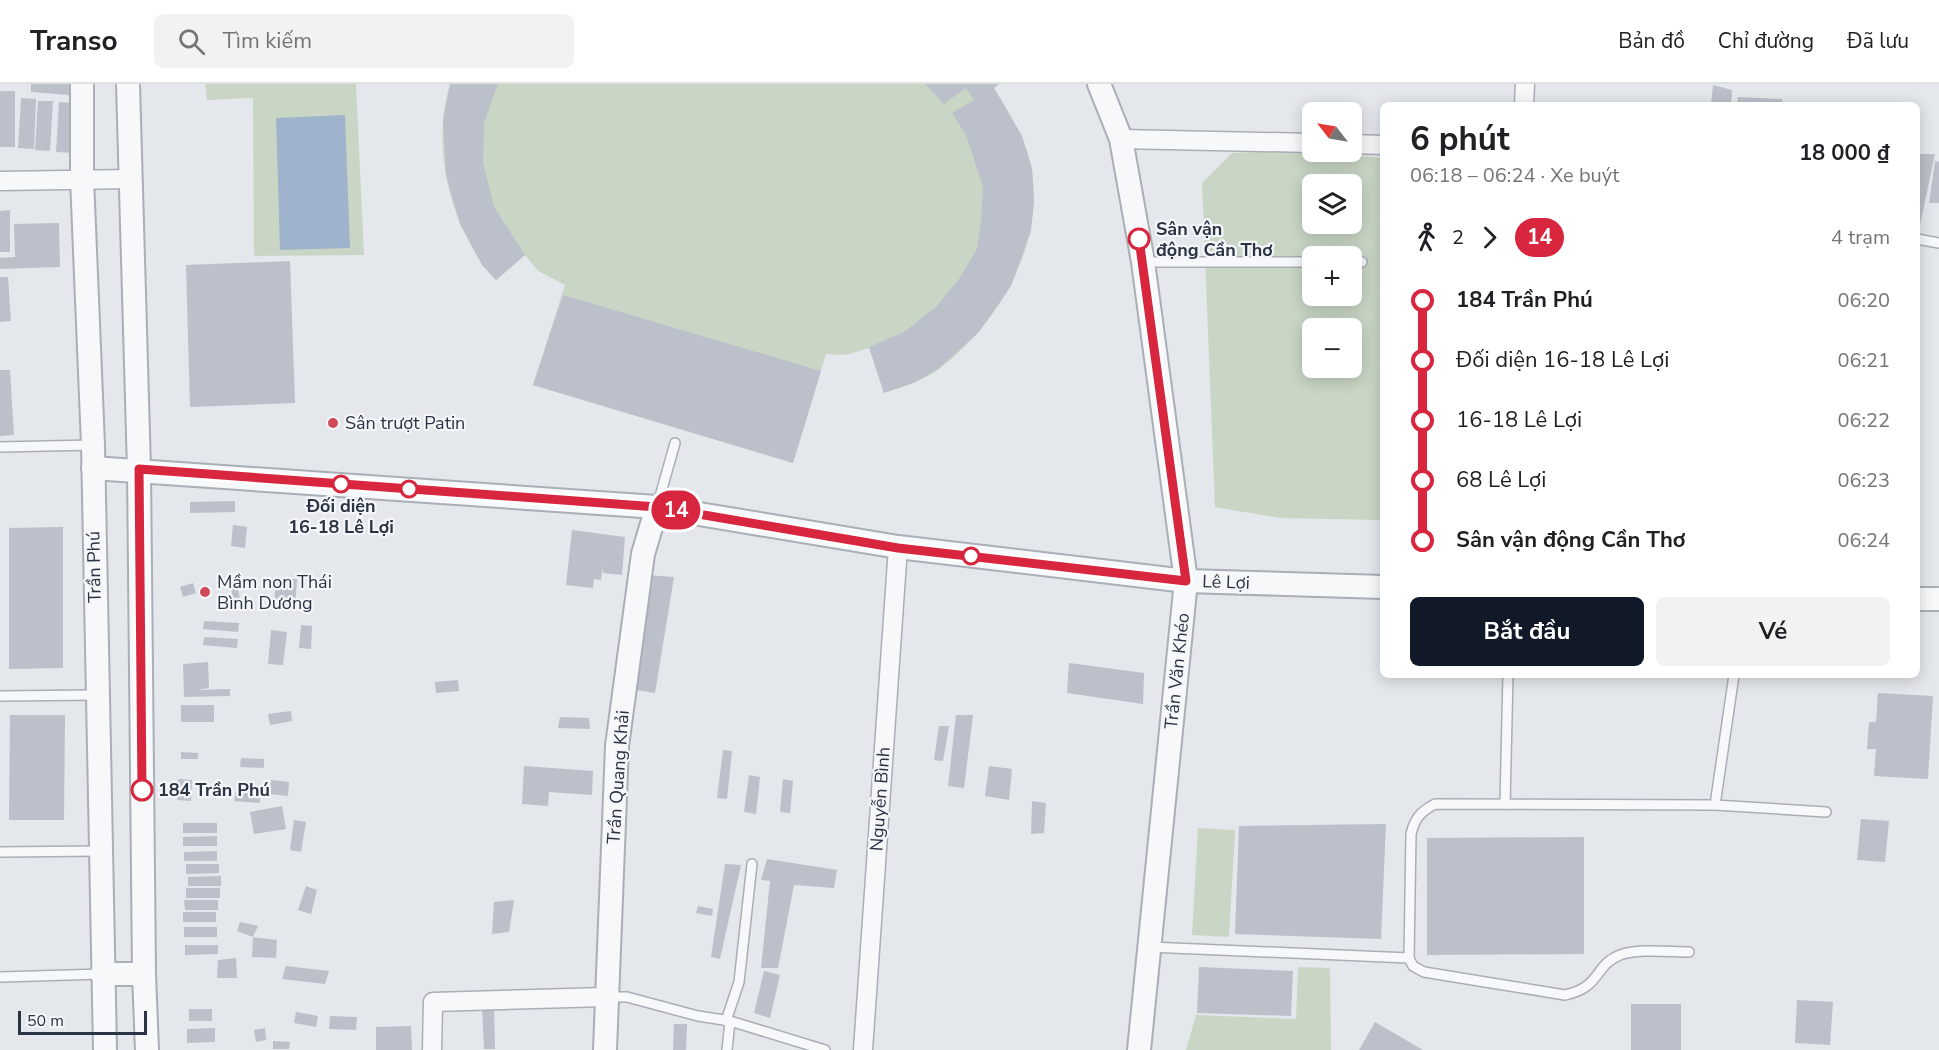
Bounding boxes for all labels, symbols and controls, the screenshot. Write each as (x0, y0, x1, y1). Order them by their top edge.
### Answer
search box (154, 14, 574, 68)
text: Transo (30, 22, 118, 60)
icon: search (175, 25, 208, 58)
text: Tìm kiếm (223, 26, 312, 56)
text: Bản đồ (1618, 27, 1685, 55)
text: Chỉ đường (1718, 27, 1814, 55)
text: Đã lưu (1847, 27, 1909, 55)
north arrow (1302, 102, 1362, 162)
map controls (1302, 102, 1362, 378)
text: 6 phút (1410, 117, 1510, 162)
text: 18 000 ₫ (1799, 138, 1890, 168)
text: 06:18 – 06:24 · Xe buýt (1410, 162, 1619, 189)
button: layers (1302, 174, 1362, 234)
place label: Sân vận động Cần Thơ (1156, 217, 1273, 262)
icon: walk (1410, 221, 1443, 254)
icon: forward (1473, 221, 1506, 254)
text: 14 (1527, 223, 1552, 251)
text: 2 (1452, 224, 1464, 251)
text: 4 trạm (1831, 224, 1890, 251)
marker: Sân vận động Cần Thơ (1128, 228, 1150, 250)
button: + (1302, 246, 1362, 306)
text: 184 Trần Phú (1456, 285, 1593, 315)
text: 06:20 (1837, 287, 1890, 314)
button: − (1302, 318, 1362, 378)
text: Đối diện 16-18 Lê Lợi (1456, 345, 1669, 375)
text: 06:21 (1837, 347, 1890, 374)
text: 16-18 Lê Lợi (1456, 405, 1582, 435)
text: 06:22 (1837, 407, 1890, 434)
place label: Sân trượt Patin (345, 411, 465, 435)
marker: Sân trượt Patin (326, 416, 340, 430)
text: 68 Lê Lợi (1456, 465, 1546, 495)
text: 06:23 (1837, 467, 1890, 494)
marker: Đối diện 16-18 Lê Lợi (332, 475, 350, 493)
unlabelled marker (400, 480, 418, 498)
line badge: 14 (649, 490, 703, 530)
place label: Đối diện 16-18 Lê Lợi (288, 494, 394, 539)
text: 14 (663, 496, 689, 524)
text: Sân vận động Cần Thơ (1456, 525, 1686, 555)
text: 06:24 (1837, 527, 1890, 554)
street label: Trần Phú (81, 531, 107, 603)
unlabelled marker (962, 547, 980, 565)
street label: Lê Lợi (1202, 569, 1250, 595)
place label: Mầm non Thái Bình Dương (217, 570, 332, 615)
marker: Mầm non Thái Bình Dương (198, 585, 212, 599)
button: Bắt đầu (1410, 597, 1644, 666)
button: Vé (1656, 597, 1890, 666)
street label: Trần Văn Khéo (1159, 612, 1195, 730)
street label: Trần Quang Khải (601, 709, 635, 845)
street label: Nguyễn Bình (864, 746, 896, 852)
place label: 184 Trần Phú (158, 778, 270, 802)
marker: 184 Trần Phú (131, 779, 153, 801)
scale bar (18, 1008, 147, 1036)
text: 50 m (27, 1010, 64, 1032)

